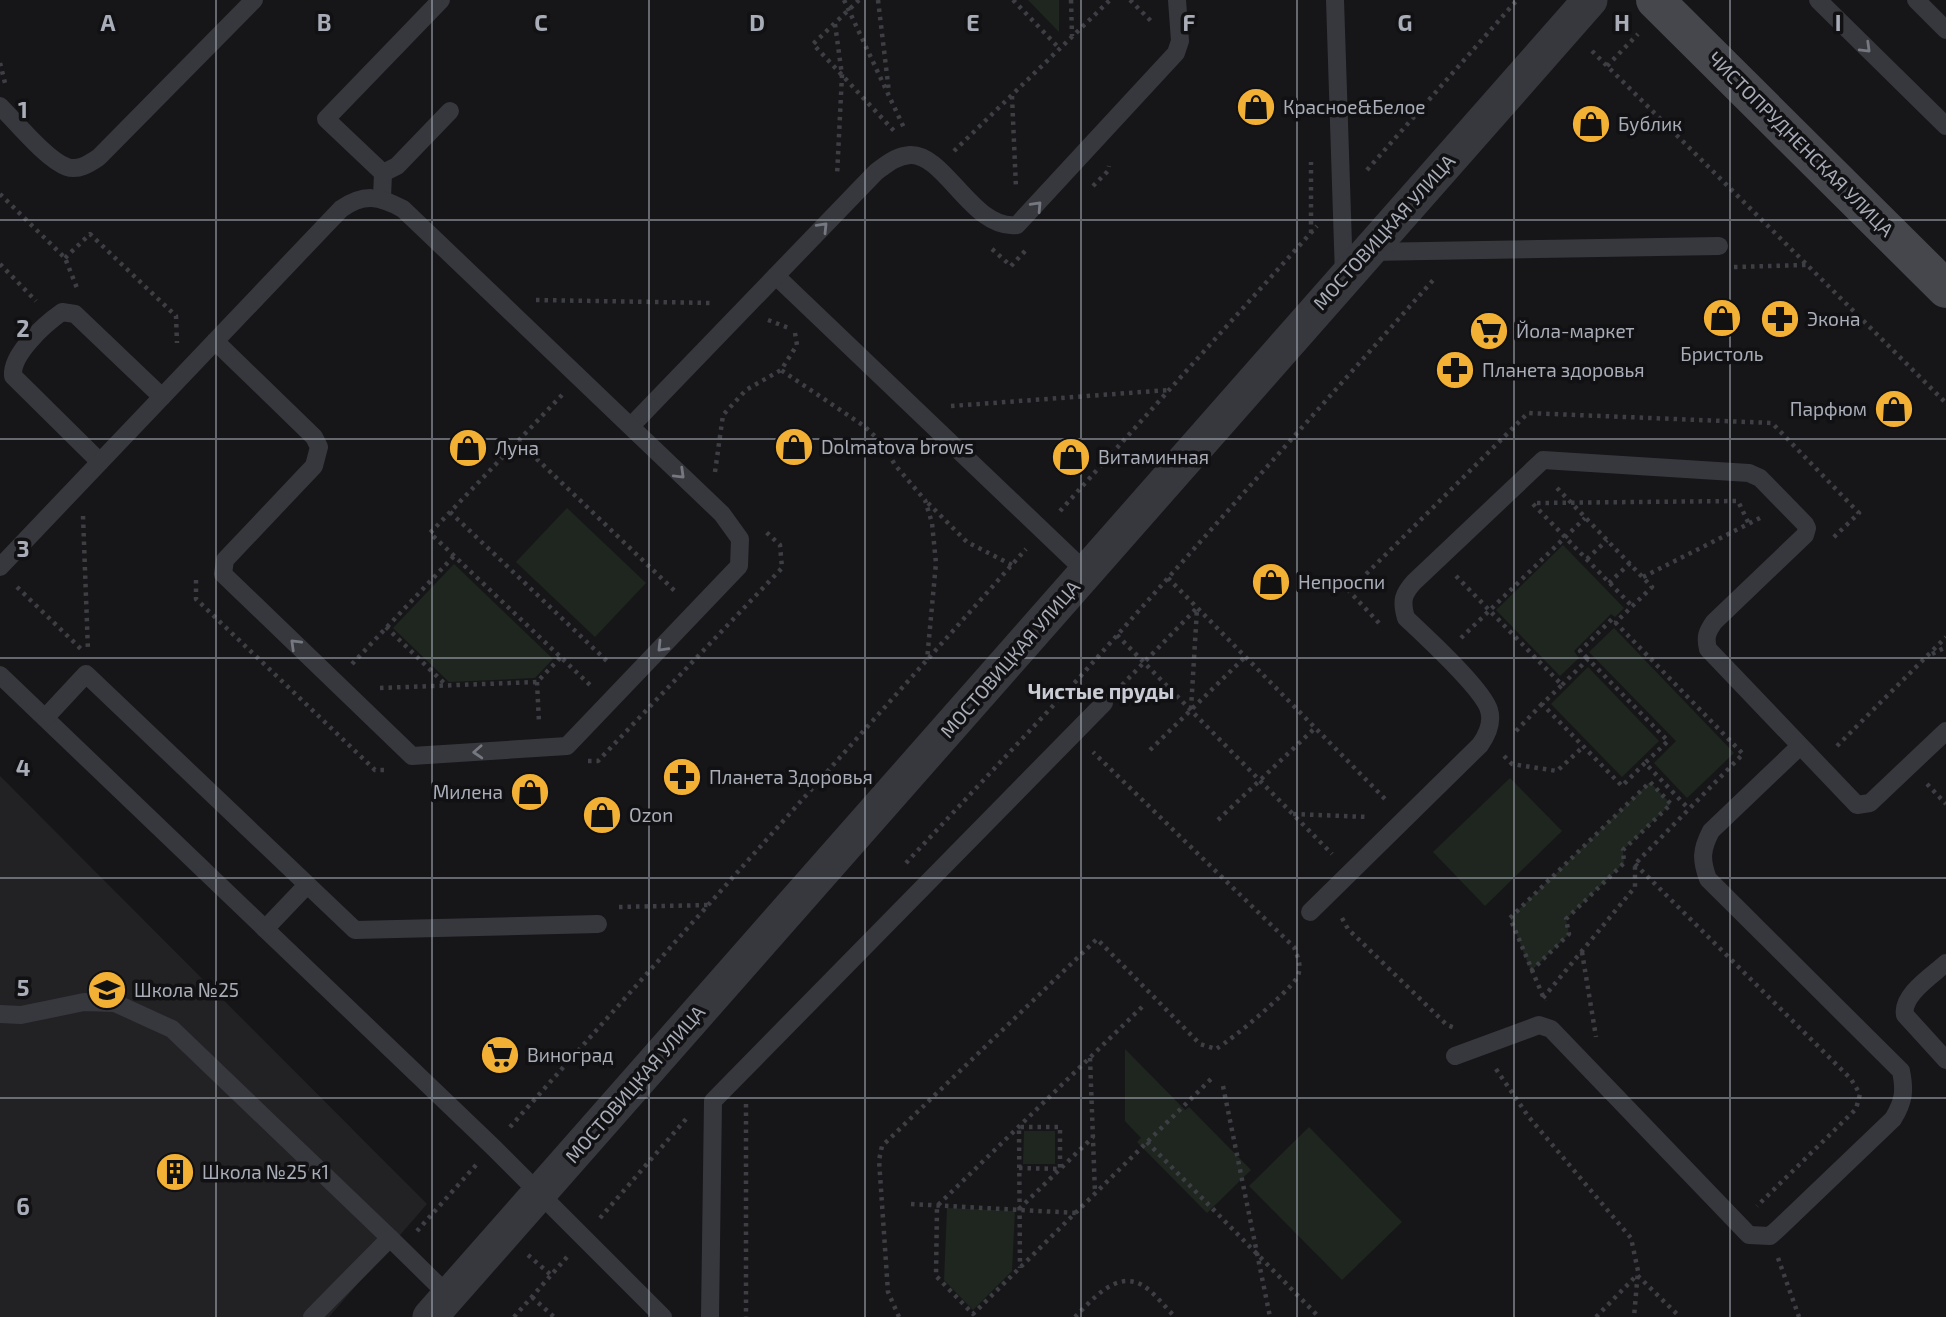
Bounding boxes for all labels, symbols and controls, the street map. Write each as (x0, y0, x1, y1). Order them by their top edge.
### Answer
text: A (100, 8, 116, 36)
text: B (317, 8, 331, 36)
text: C (534, 8, 548, 36)
text: D (749, 8, 765, 36)
text: E (966, 8, 980, 36)
text: F (1183, 8, 1196, 36)
text: G (1398, 8, 1412, 36)
text: H (1614, 8, 1630, 36)
text: I (1835, 8, 1841, 36)
one-way arrow (1858, 39, 1871, 52)
street label: ЧИСТОПРУДНЕНСКАЯ УЛИЦА (1704, 46, 1899, 241)
shop icon: Красное&Белое (1235, 86, 1277, 128)
text: 1 (18, 95, 28, 123)
place label: Красное&Белое (1283, 95, 1426, 118)
shop icon: Бублик (1570, 103, 1612, 145)
place label: Бублик (1618, 112, 1682, 136)
street label: МОСТОВИЦКАЯ УЛИЦА (1308, 149, 1460, 314)
one-way arrow (1029, 201, 1041, 214)
one-way arrow (815, 222, 828, 235)
shop icon: Бристоль (1701, 297, 1743, 339)
pharmacy icon: Экона (1759, 298, 1801, 340)
place label: Экона (1807, 307, 1860, 330)
supermarket icon: Йола-маркет (1468, 310, 1510, 352)
text: 2 (16, 314, 30, 342)
place label: Йола-маркет (1516, 319, 1635, 342)
place label: Бристоль (1680, 342, 1764, 365)
pharmacy icon: Планета здоровья (1434, 349, 1476, 391)
place label: Планета здоровья (1482, 358, 1645, 381)
shop icon: Парфюм (1873, 388, 1915, 430)
place label: Парфюм (1790, 397, 1867, 420)
shop icon: Dolmatova brows (773, 426, 815, 468)
shop icon: Луна (447, 427, 489, 469)
place label: Dolmatova brows (821, 435, 974, 458)
place label: Луна (495, 436, 539, 460)
shop icon: Витаминная (1050, 436, 1092, 478)
place label: Витаминная (1098, 445, 1209, 468)
one-way arrow (672, 465, 685, 478)
text: 3 (16, 534, 30, 562)
shop icon: Непроспи (1250, 561, 1292, 603)
place label: Непроспи (1298, 570, 1385, 593)
street label: МОСТОВИЦКАЯ УЛИЦА (935, 575, 1084, 742)
one-way arrow (658, 639, 671, 652)
one-way arrow (290, 640, 303, 653)
district label: Чистые пруды (1028, 678, 1174, 703)
one-way arrow (472, 744, 483, 759)
text: 4 (16, 753, 30, 781)
pharmacy icon: Планета Здоровья (661, 756, 703, 798)
place label: Планета Здоровья (709, 765, 873, 788)
shop icon: Милена (509, 771, 551, 813)
place label: Милена (433, 780, 503, 803)
shop icon: Ozon (581, 794, 623, 836)
place label: Ozon (629, 803, 673, 826)
school or university icon: Школа №25 (86, 969, 128, 1011)
text: 5 (17, 973, 29, 1001)
place label: Школа №25 (134, 978, 239, 1001)
street label: МОСТОВИЦКАЯ УЛИЦА (560, 1000, 709, 1167)
supermarket icon: Виноград (479, 1034, 521, 1076)
place label: Виноград (527, 1043, 613, 1066)
building icon: Школа №25 к1 (154, 1151, 196, 1193)
place label: Школа №25 к1 (202, 1160, 329, 1183)
text: 6 (16, 1192, 30, 1220)

